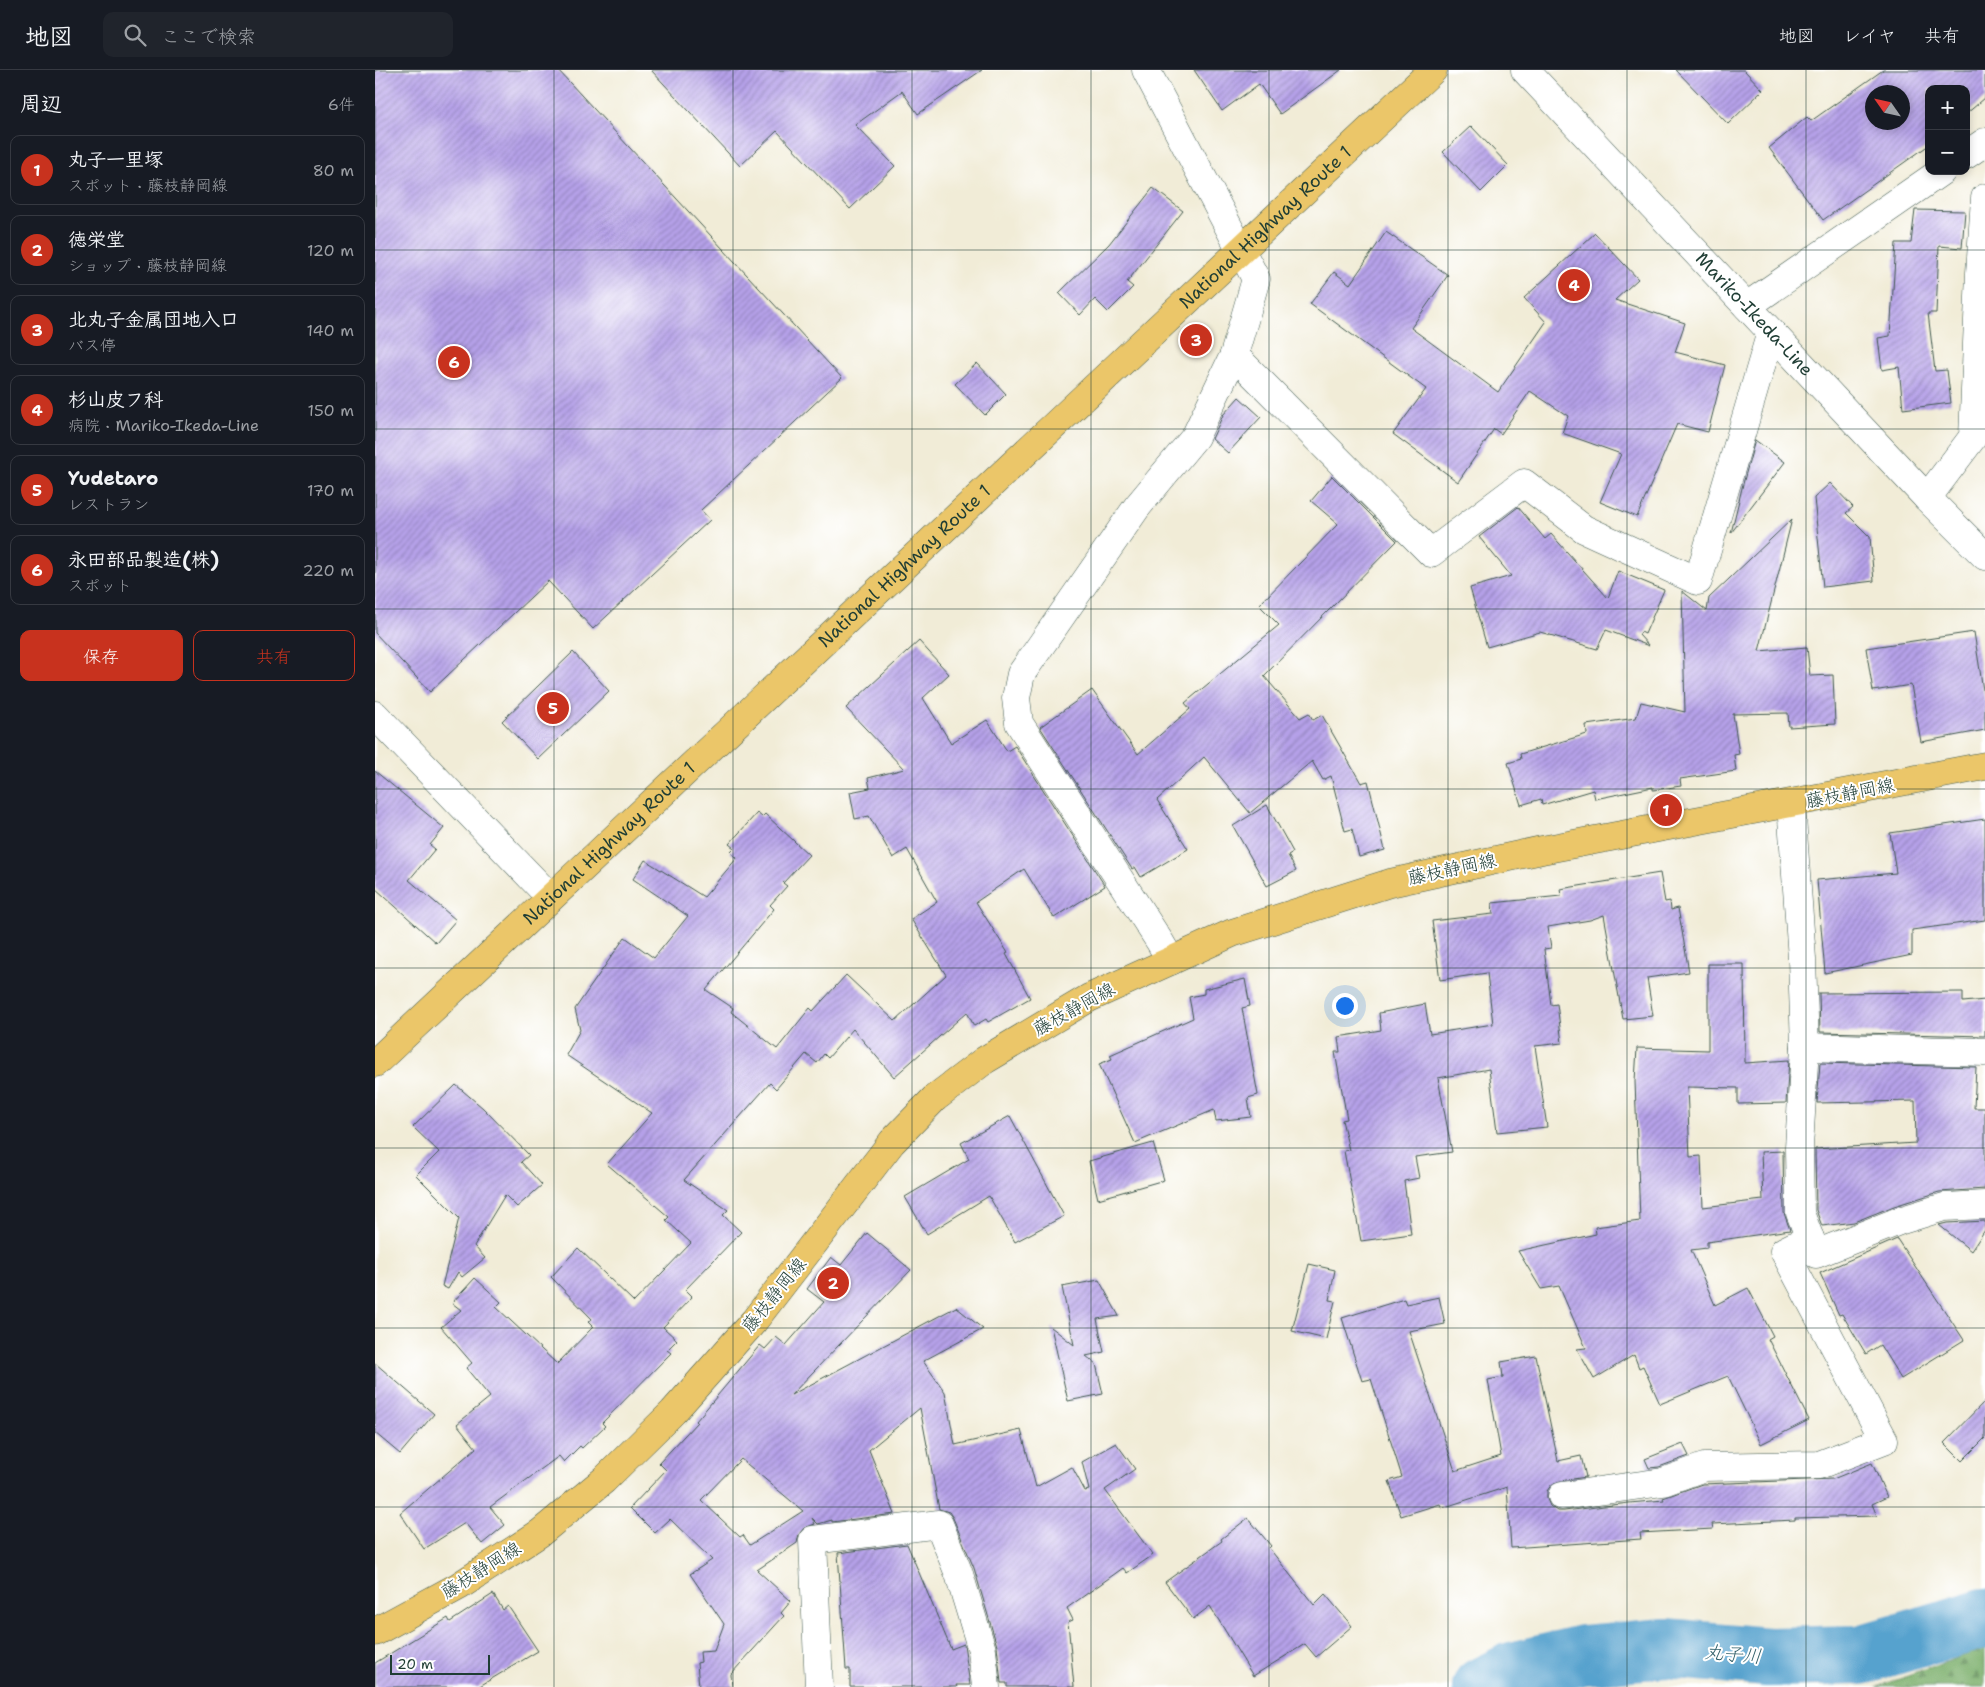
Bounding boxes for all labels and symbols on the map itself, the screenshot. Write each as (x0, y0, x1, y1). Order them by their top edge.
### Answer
north arrow (1865, 85, 1910, 130)
street label: National Highway Route 1 (1174, 141, 1357, 314)
street label: Mariko-Ikeda-Line (1690, 247, 1818, 381)
pin: 4 (1558, 266, 1590, 304)
pin: 3 (1180, 321, 1212, 359)
pin: 6 (438, 343, 470, 381)
street label: National Highway Route 1 (813, 479, 996, 653)
pin: 5 (537, 689, 569, 727)
street label: National Highway Route 1 (518, 757, 700, 930)
street label: 藤枝静岡線 (1804, 773, 1896, 813)
pin: 1 (1650, 791, 1682, 829)
street label: 藤枝静岡線 (1405, 848, 1499, 890)
street label: 藤枝静岡線 (1029, 977, 1119, 1041)
your location (1332, 993, 1358, 1019)
street label: 藤枝静岡線 (736, 1252, 812, 1338)
pin: 2 (817, 1264, 849, 1302)
street label: 藤枝静岡線 (436, 1536, 526, 1604)
water label: 丸子川 (1704, 1639, 1762, 1669)
scale bar (390, 1652, 490, 1675)

